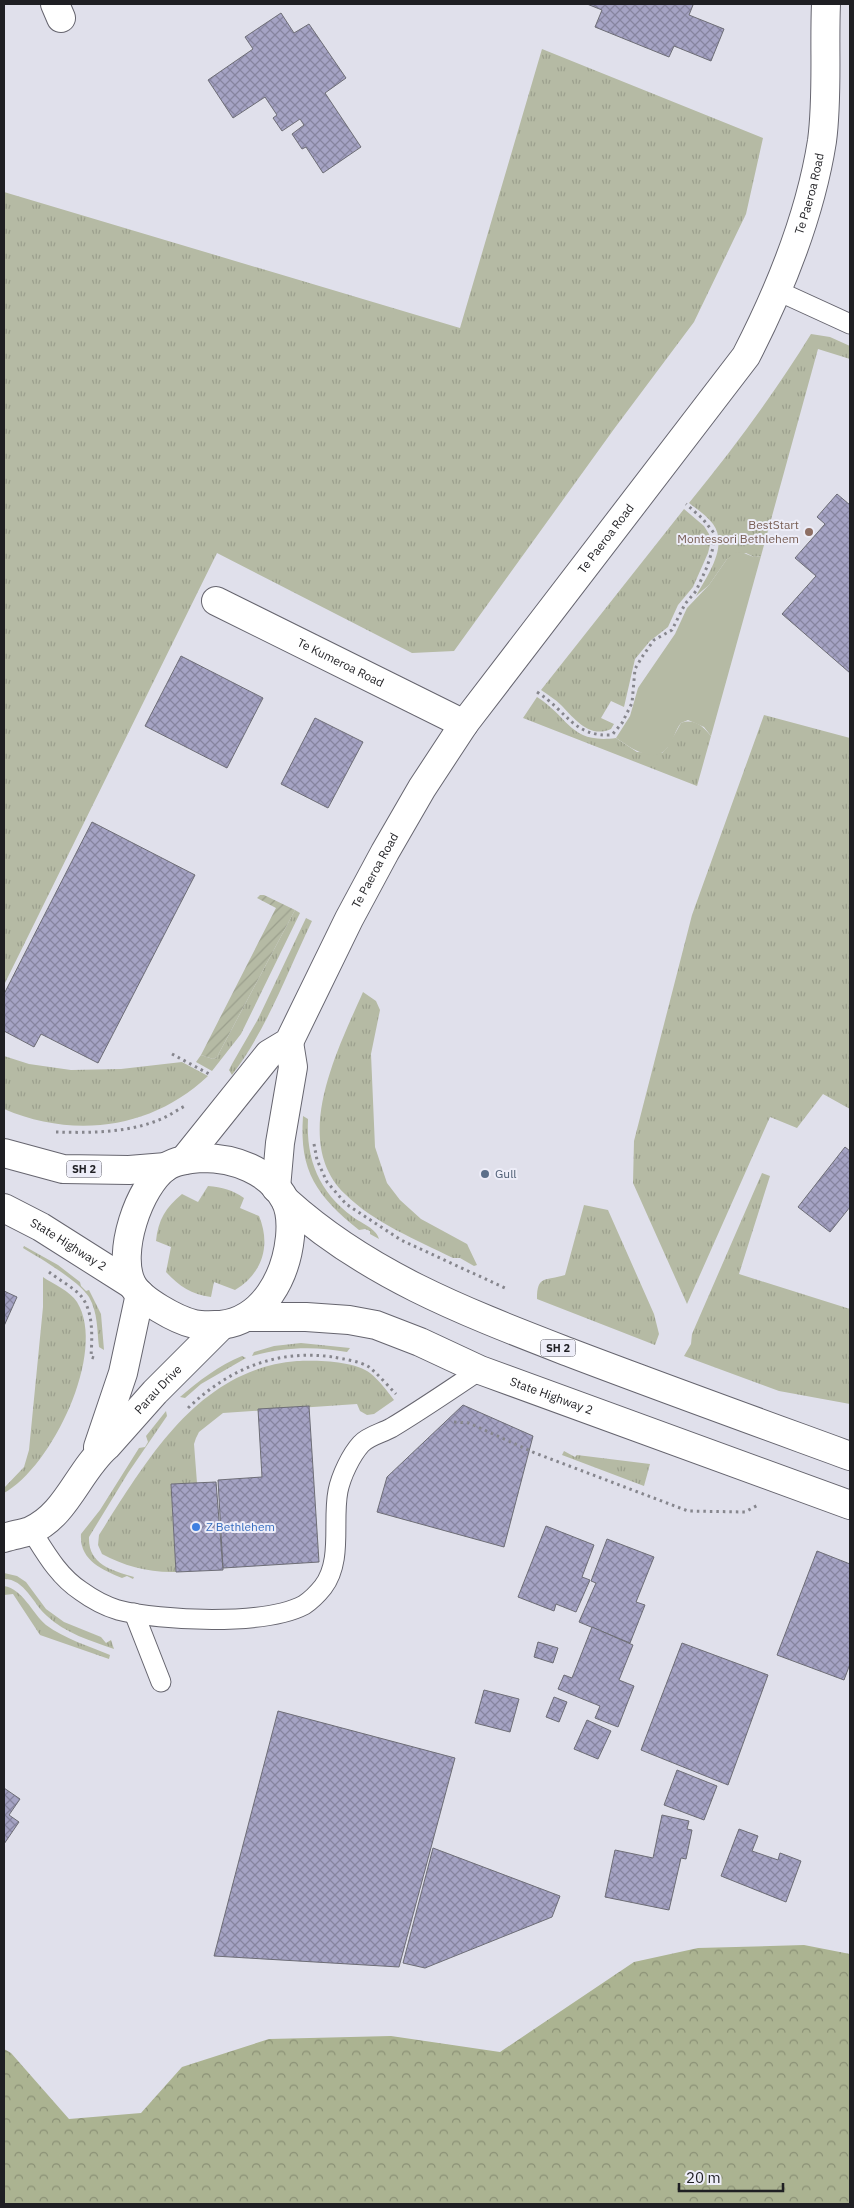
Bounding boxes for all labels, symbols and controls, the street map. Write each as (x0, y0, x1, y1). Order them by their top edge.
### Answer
street label: Te Paeroa Road (791, 152, 827, 236)
street label: Te Paeroa Road (574, 501, 637, 576)
place label: BestStart Montessori Bethlehem (677, 517, 799, 546)
marker: BestStart Montessori Bethlehem (803, 526, 815, 538)
street label: Te Kumeroa Road (295, 635, 387, 690)
street label: Te Paeroa Road (348, 830, 401, 911)
road number: SH 2 (66, 1160, 102, 1178)
place label: Gull (495, 1166, 517, 1181)
marker: Gull (479, 1168, 491, 1180)
street label: State Highway 2 (28, 1215, 110, 1274)
road number: SH 2 (540, 1340, 576, 1356)
street label: Parau Drive (131, 1361, 185, 1417)
street label: State Highway 2 (508, 1374, 595, 1418)
place label: Z Bethlehem (206, 1519, 275, 1534)
marker: Z Bethlehem (190, 1521, 202, 1533)
scale bar (679, 2160, 783, 2192)
text: 20 m (686, 2168, 721, 2187)

